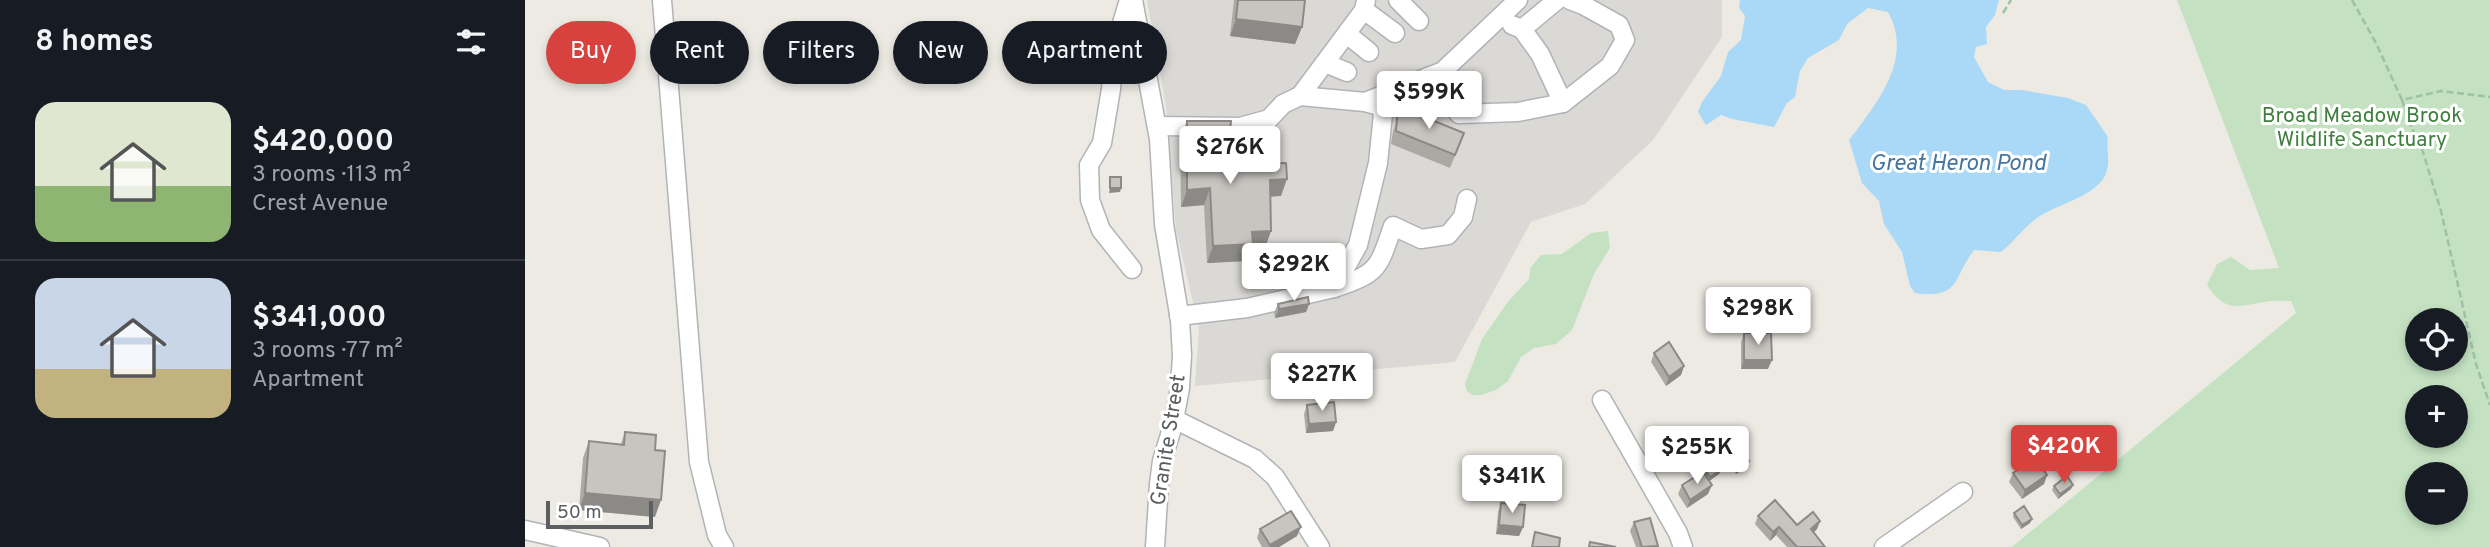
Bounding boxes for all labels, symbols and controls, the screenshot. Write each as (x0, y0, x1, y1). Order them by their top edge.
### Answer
chip: Buy (546, 21, 636, 84)
chip: Rent (650, 21, 749, 84)
chip: Filters (763, 21, 879, 84)
chip: New (893, 21, 988, 84)
chip: Apartment (1002, 21, 1167, 84)
icon: filters (452, 23, 490, 61)
text: 8 homes (35, 24, 154, 61)
pin: $599K (1380, 72, 1478, 131)
text: $599K (1393, 79, 1465, 108)
park label: Broad Meadow Brook Wildlife Sanctuary (2262, 103, 2462, 154)
text: $420,000 (252, 124, 394, 161)
pin: $276K (1181, 127, 1279, 186)
icon: home (91, 130, 175, 214)
text: $276K (1195, 134, 1265, 163)
water label: Great Heron Pond (1870, 150, 2047, 179)
text: 3 rooms · 113 m² (252, 161, 411, 190)
text: Crest Avenue (252, 190, 388, 219)
pin: $292K (1245, 244, 1343, 303)
text: $292K (1258, 251, 1330, 280)
pin: $298K (1709, 288, 1807, 347)
text: $298K (1722, 295, 1794, 324)
text: $341,000 (252, 300, 387, 337)
icon: home (91, 306, 175, 390)
map controls (2405, 308, 2468, 525)
button: locate (2405, 308, 2468, 371)
text: 3 rooms · 77 m² (252, 337, 403, 366)
pin: $227K (1273, 354, 1371, 413)
text: $227K (1287, 361, 1357, 390)
text: Apartment (252, 366, 364, 395)
street label: Granite Street (1145, 372, 1193, 508)
button: + (2405, 385, 2468, 448)
pin: $255K (1648, 426, 1746, 486)
pin: $420K (2015, 426, 2113, 485)
text: $420K (2027, 433, 2101, 462)
text: $255K (1661, 434, 1733, 463)
pin: $341K (1463, 456, 1561, 515)
button: − (2405, 462, 2468, 525)
text: $341K (1478, 463, 1546, 492)
scale bar (546, 498, 653, 530)
text: 50 m (557, 501, 602, 525)

